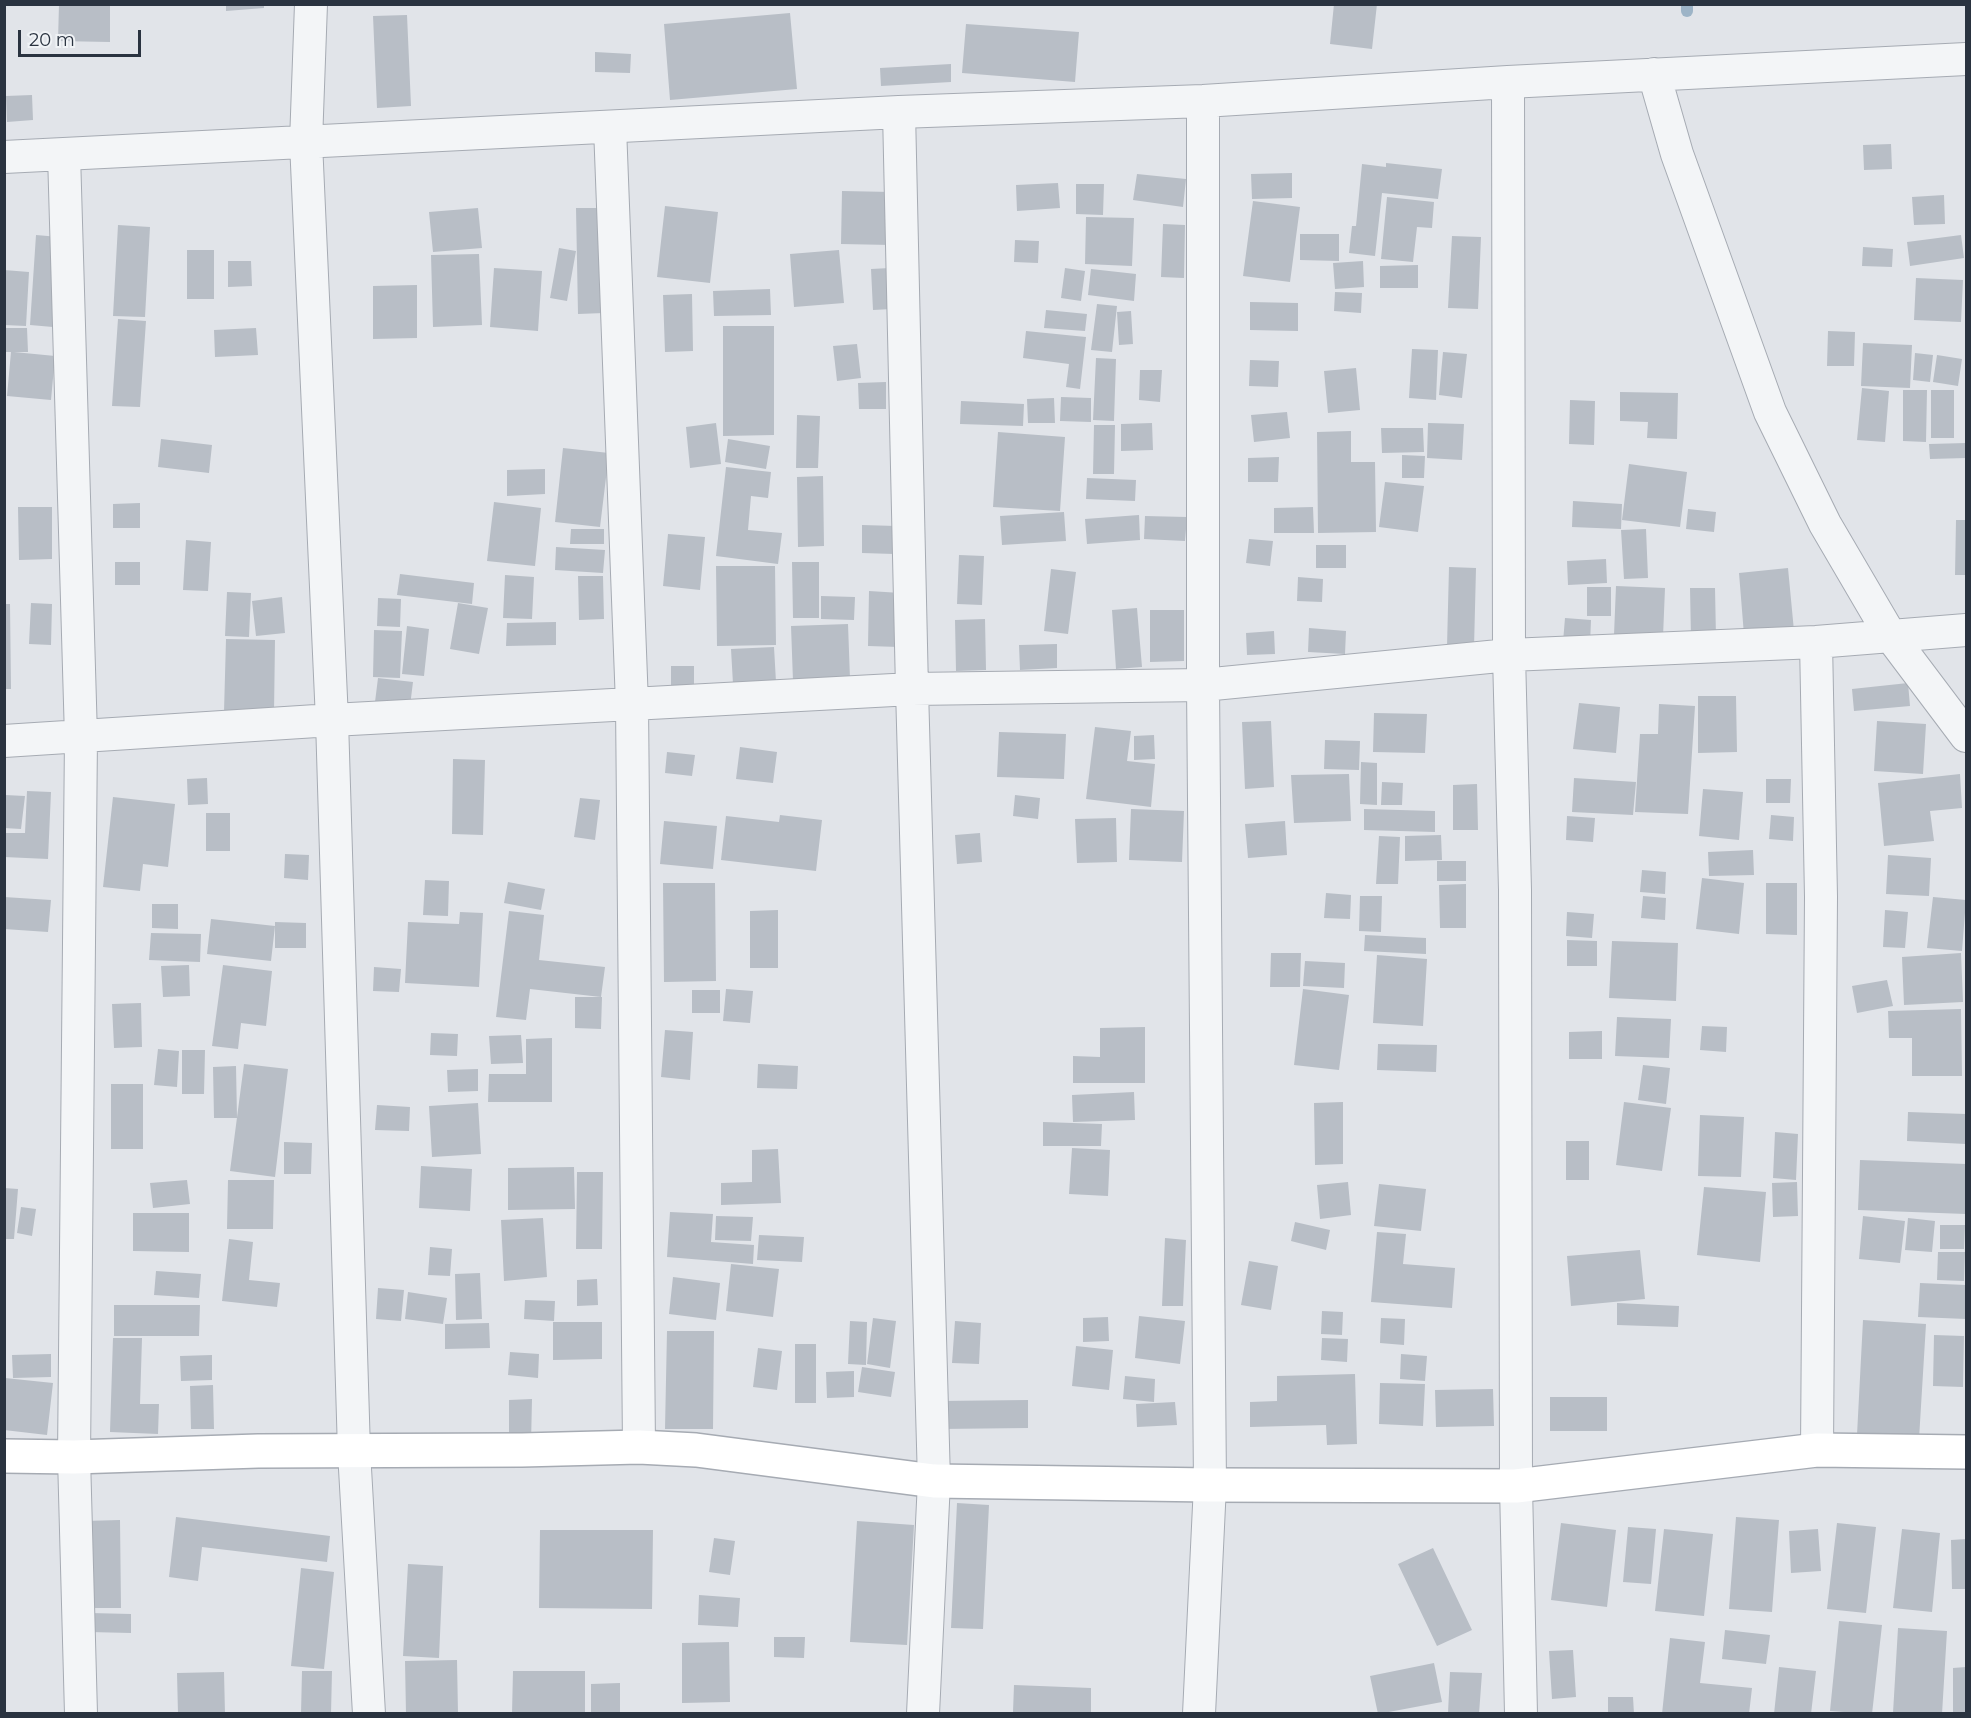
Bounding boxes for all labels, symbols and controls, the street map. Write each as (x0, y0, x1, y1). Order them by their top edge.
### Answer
scale bar (21, 18, 144, 56)
text: 20 m (29, 29, 75, 51)

